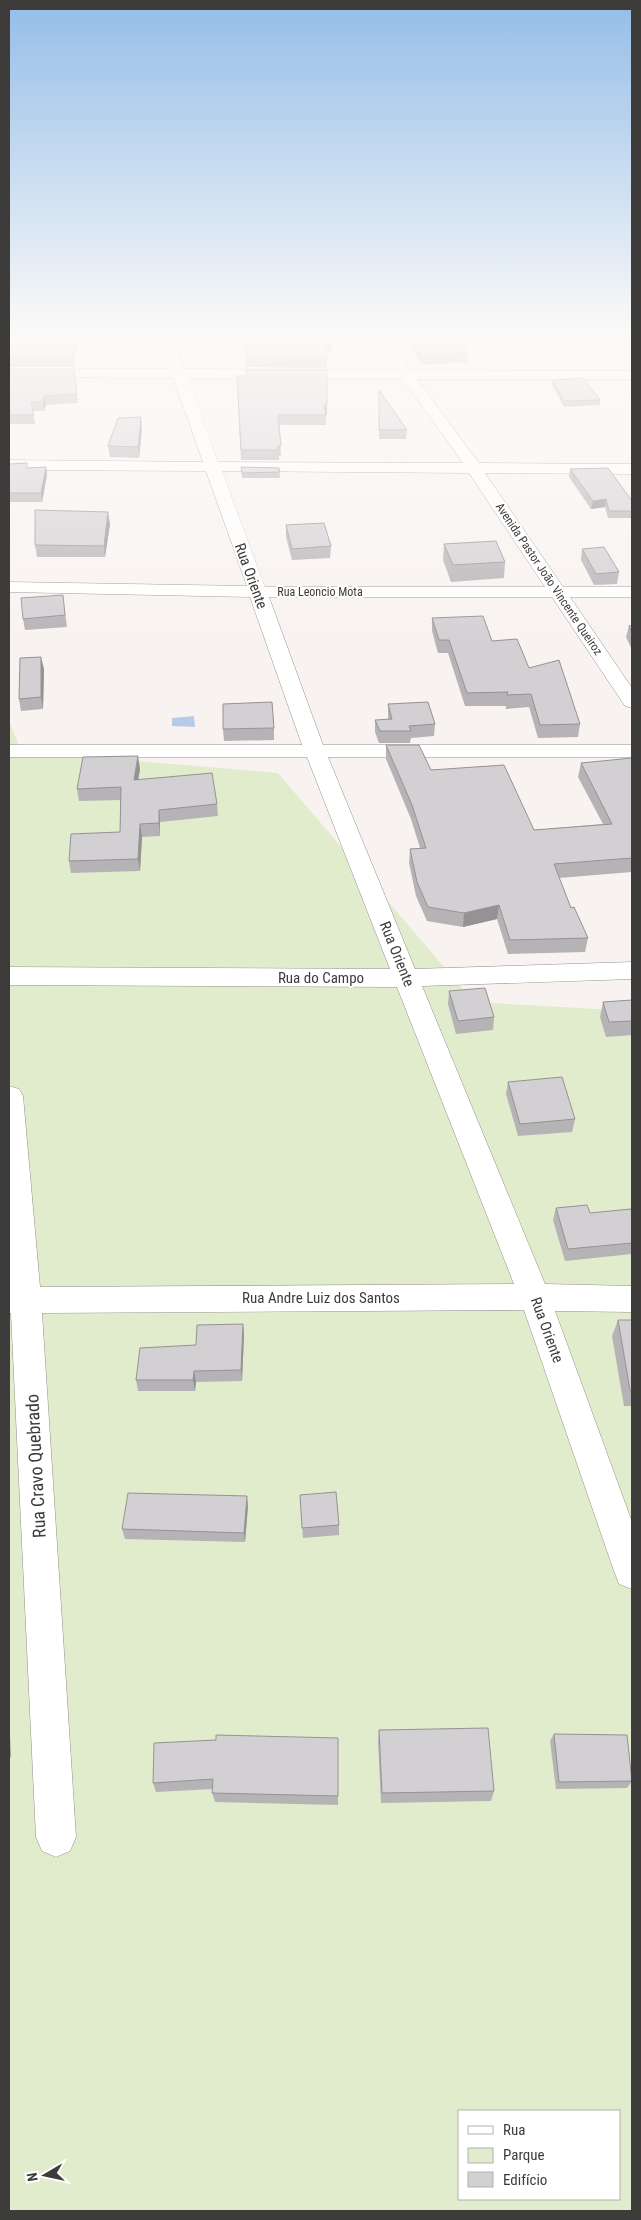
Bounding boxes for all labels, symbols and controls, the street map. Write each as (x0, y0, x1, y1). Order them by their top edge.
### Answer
street label: Avenida Pastor João Vincente Queiroz (493, 500, 605, 658)
street label: Rua Oriente (231, 541, 271, 611)
street label: Rua Leoncio Mota (277, 585, 363, 599)
street label: Rua Oriente (376, 919, 418, 989)
street label: Rua do Campo (278, 969, 364, 987)
street label: Rua Andre Luiz dos Santos (242, 1289, 400, 1307)
street label: Rua Oriente (527, 1295, 567, 1365)
street label: Rua Cravo Quebrado (21, 1394, 50, 1539)
legend (458, 2110, 621, 2200)
text: Rua (503, 2121, 525, 2139)
text: Parque (503, 2146, 545, 2164)
north arrow (20, 2150, 70, 2200)
text: Edifício (503, 2171, 547, 2189)
text: N (24, 2172, 41, 2183)

